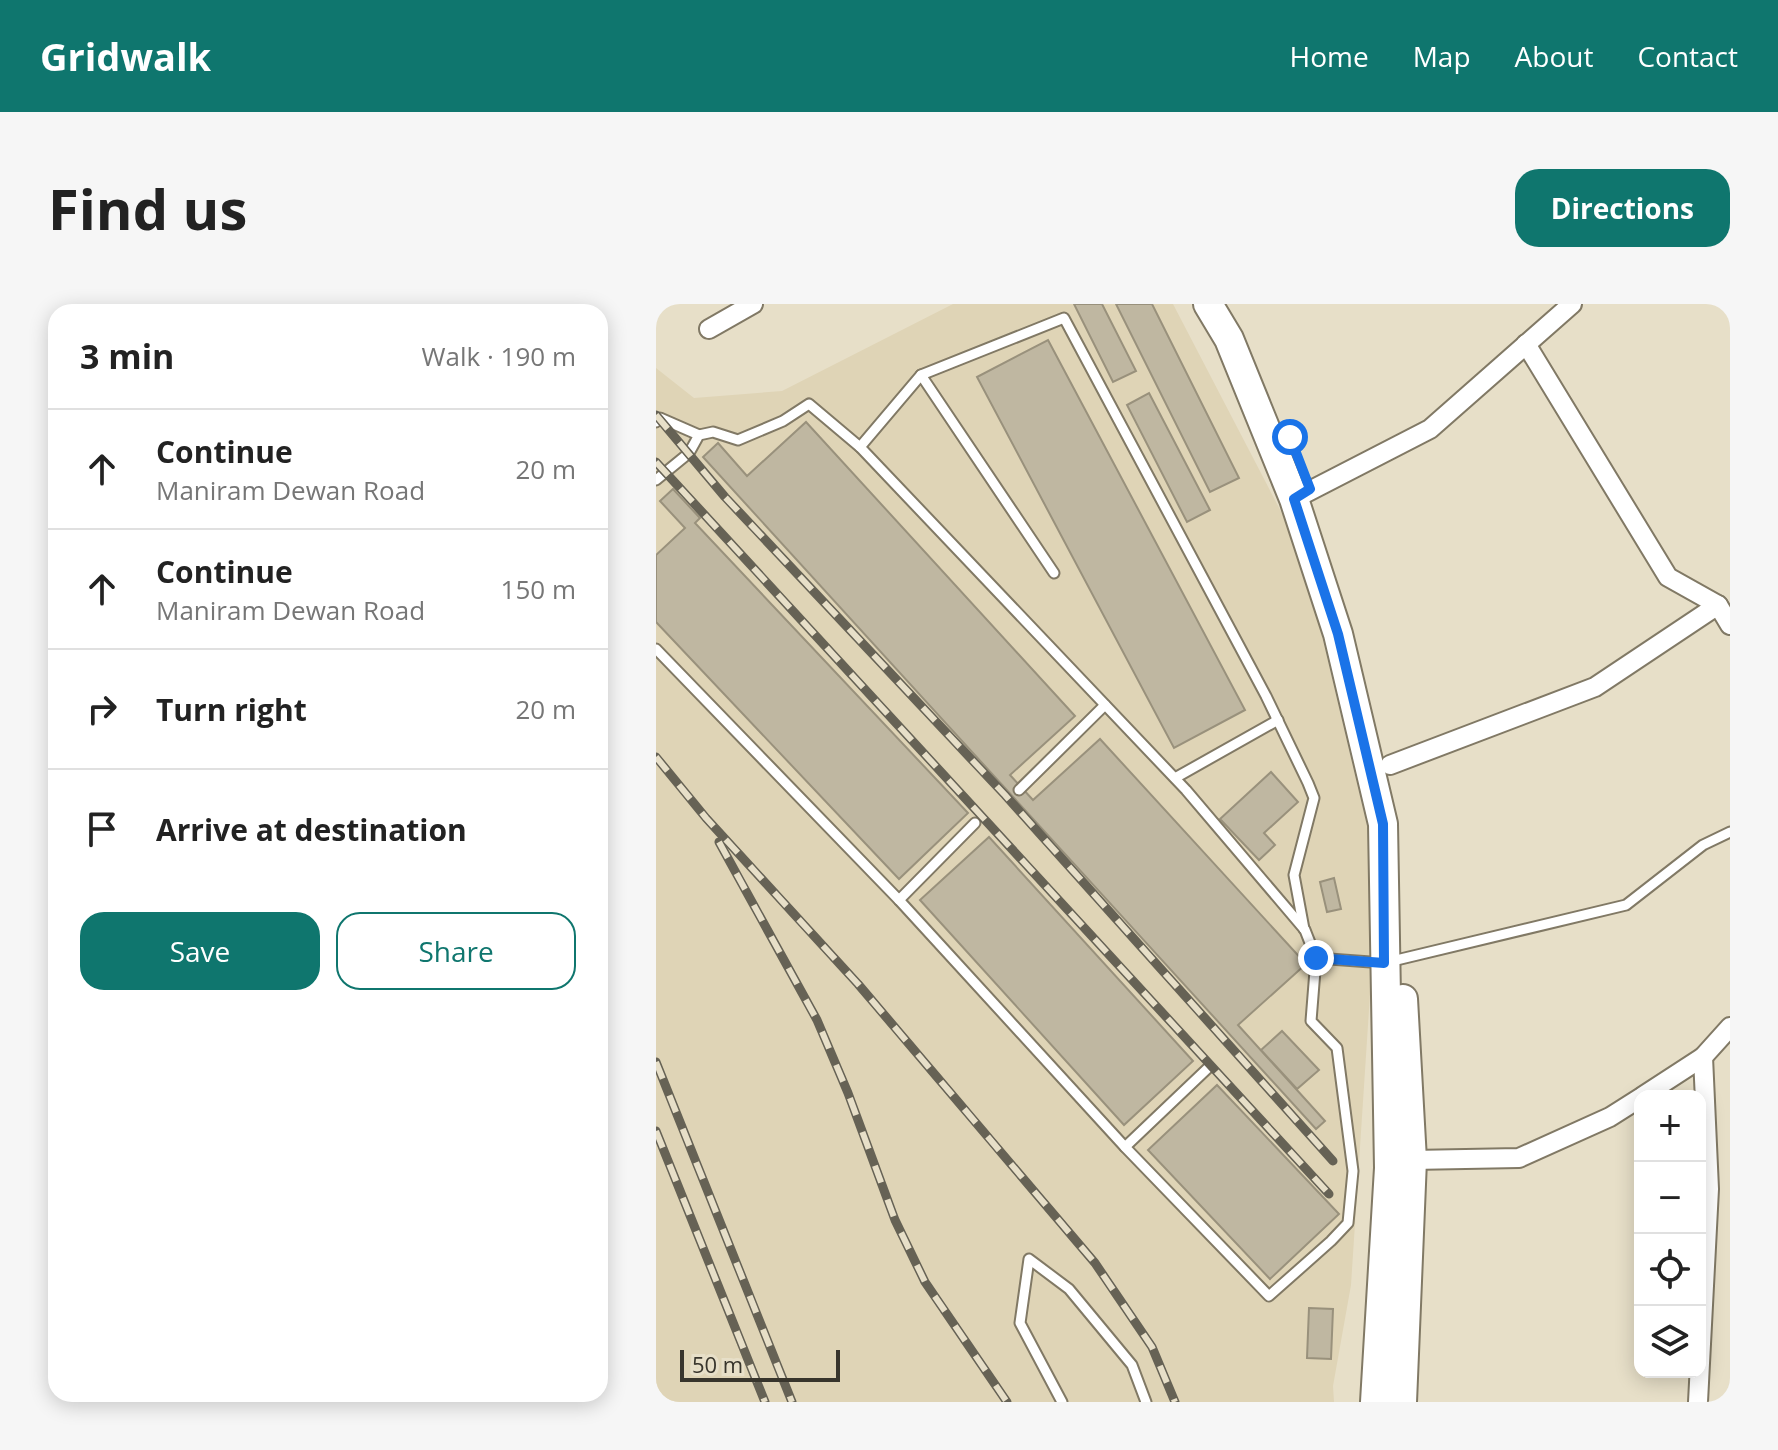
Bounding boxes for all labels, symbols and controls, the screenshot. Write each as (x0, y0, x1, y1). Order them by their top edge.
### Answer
text: Gridwalk (40, 30, 211, 82)
text: Home (1290, 37, 1369, 75)
text: Map (1413, 37, 1471, 75)
text: About (1515, 37, 1593, 75)
text: Contact (1637, 37, 1738, 75)
button: Directions (1515, 169, 1730, 247)
text: Find us (48, 170, 247, 246)
text: 3 min (80, 333, 174, 379)
text: Walk · 190 m (422, 338, 576, 374)
route start (1272, 419, 1308, 455)
text: Continue (156, 431, 293, 472)
icon: ahead (80, 447, 124, 491)
text: 20 m (515, 451, 576, 487)
text: Maniram Dewan Road (156, 472, 425, 508)
text: Continue (156, 551, 293, 592)
icon: ahead (80, 567, 124, 611)
text: 150 m (501, 571, 576, 607)
text: Maniram Dewan Road (156, 592, 425, 628)
icon: right (80, 687, 124, 731)
text: Turn right (156, 689, 307, 730)
text: 20 m (515, 691, 576, 727)
icon: arrive (80, 807, 124, 851)
text: Arrive at destination (156, 809, 467, 850)
button: Save (80, 912, 320, 990)
button: Share (336, 912, 576, 990)
route end (1298, 940, 1334, 976)
map controls (1634, 1090, 1706, 1378)
button: + (1634, 1090, 1706, 1162)
button: − (1634, 1162, 1706, 1234)
button: locate (1634, 1234, 1706, 1306)
button: layers (1634, 1306, 1706, 1378)
scale bar (680, 1346, 840, 1382)
text: 50 m (692, 1349, 743, 1379)

